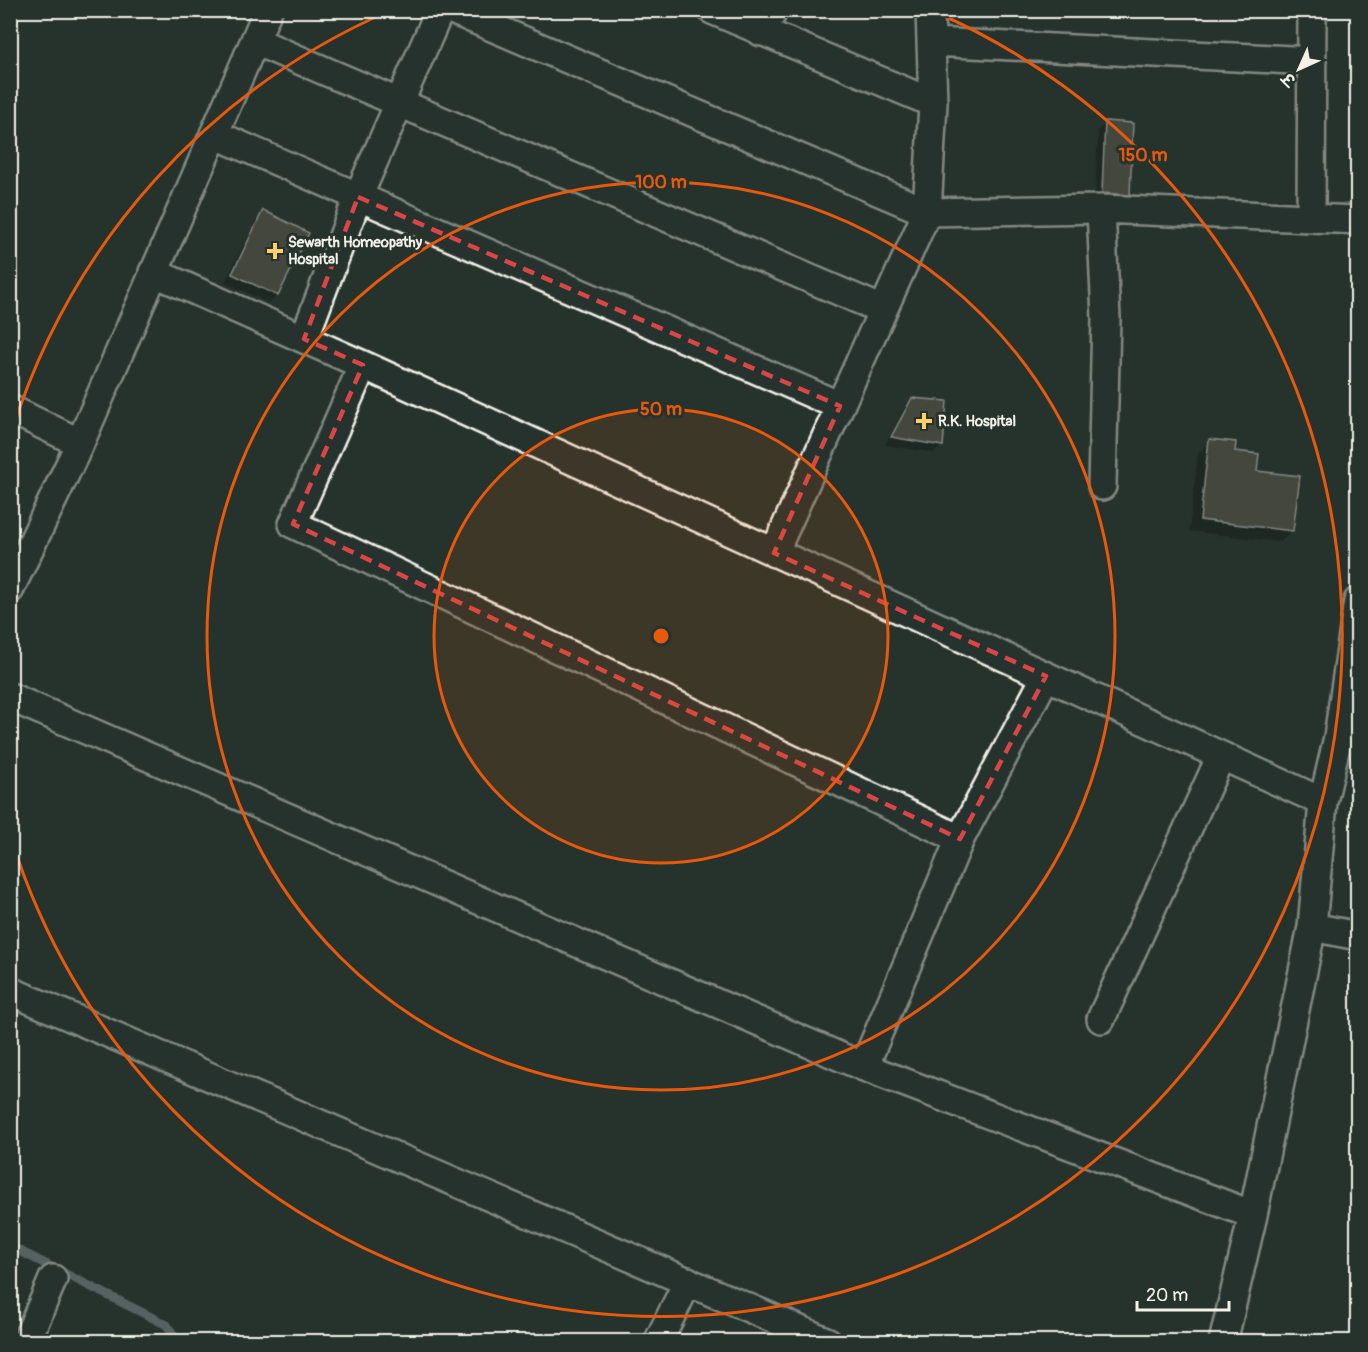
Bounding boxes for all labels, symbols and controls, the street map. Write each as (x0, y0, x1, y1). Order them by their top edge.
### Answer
north arrow (1269, 39, 1329, 99)
text: उ (1277, 67, 1301, 91)
text: 150 m (1119, 144, 1168, 167)
text: 100 m (635, 171, 687, 194)
place label: Sewarth Homeopathy Hospital (288, 233, 423, 269)
marker: Sewarth Homeopathy Hospital (266, 242, 284, 260)
text: 50 m (640, 398, 682, 421)
marker: R.K. Hospital (915, 412, 933, 430)
place label: R.K. Hospital (938, 412, 1016, 431)
centre of rings (651, 626, 671, 646)
scale bar (1137, 1274, 1228, 1312)
text: 20 m (1146, 1284, 1188, 1307)

